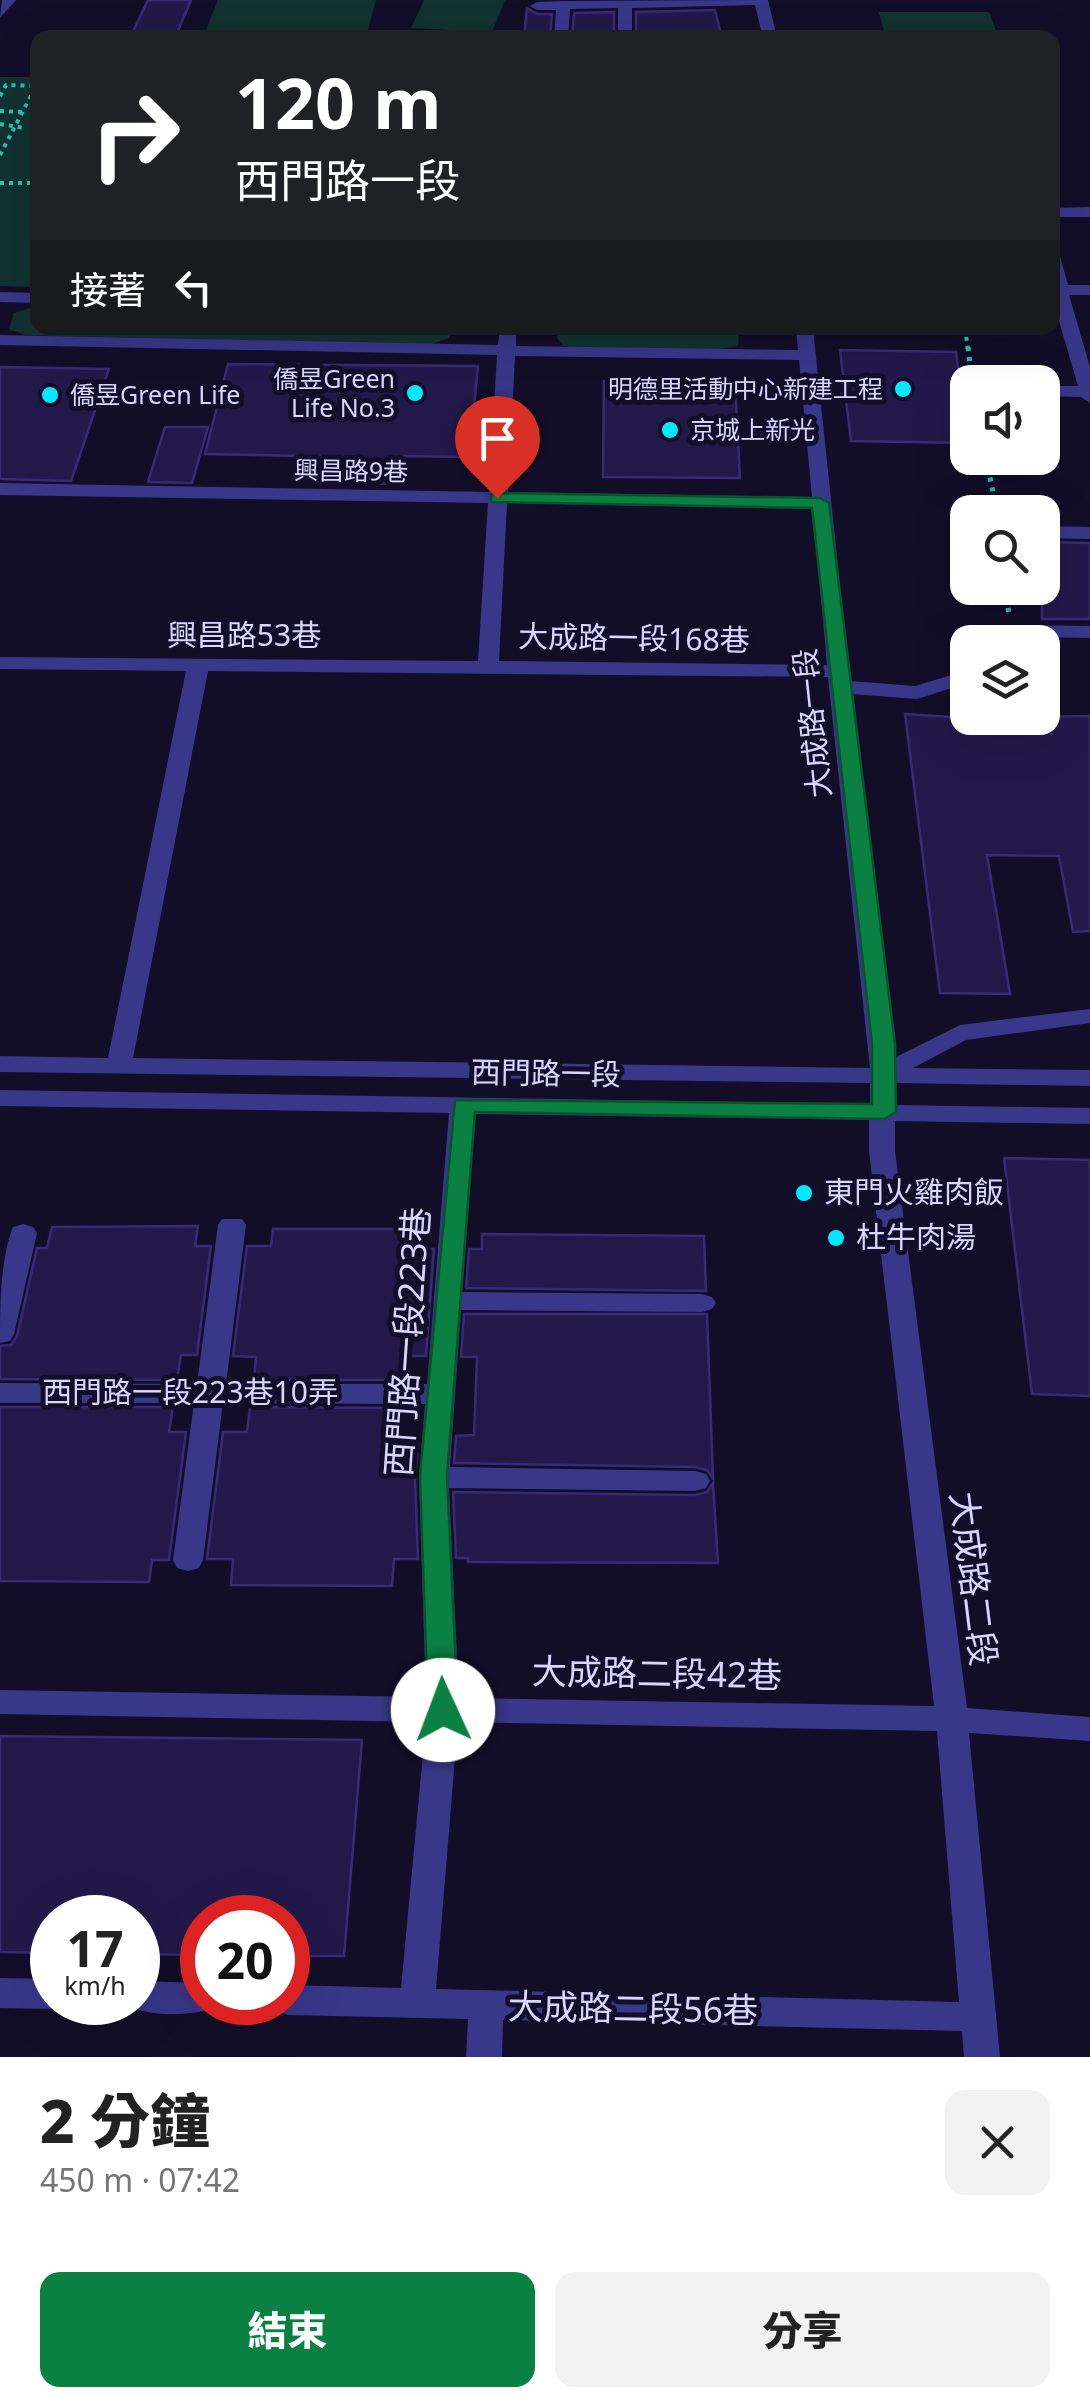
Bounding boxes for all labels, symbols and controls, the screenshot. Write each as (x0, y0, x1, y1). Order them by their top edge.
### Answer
text: 120 m (235, 54, 442, 150)
icon: right (70, 70, 200, 200)
text: 西門路一段 (235, 149, 460, 210)
icon: left (166, 260, 221, 315)
text: 接著 (70, 263, 146, 315)
place label: 僑昱Green Life No.3 (273, 361, 395, 424)
map controls (950, 365, 1060, 735)
button: sound (950, 365, 1060, 475)
place label: 明德里活動中心新建工程 (608, 371, 883, 405)
place label: 僑昱Green Life (70, 377, 240, 411)
marker: 明德里活動中心新建工程 (892, 378, 914, 400)
marker: 僑昱Green Life No.3 (404, 382, 426, 404)
marker: 僑昱Green Life (39, 384, 61, 406)
pin (455, 396, 540, 499)
icon: arrive (470, 411, 525, 466)
place label: 京城上新光 (690, 412, 815, 446)
marker: 京城上新光 (659, 419, 681, 441)
street label: 興昌路9巷 (294, 452, 408, 488)
button: search (950, 495, 1060, 605)
street label: 興昌路53巷 (167, 614, 321, 655)
street label: 大成路一段168巷 (518, 615, 750, 660)
button: layers (950, 625, 1060, 735)
street label: 大成路一段 (783, 646, 840, 800)
street label: 西門路一段 (471, 1051, 621, 1094)
place label: 東門火雞肉飯 (824, 1171, 1004, 1212)
marker: 東門火雞肉飯 (793, 1182, 815, 1204)
street label: 西門路一段223巷 (374, 1206, 439, 1478)
place label: 杜牛肉湯 (856, 1216, 976, 1257)
marker: 杜牛肉湯 (825, 1227, 847, 1249)
street label: 西門路一段223巷10弄 (42, 1371, 338, 1412)
street label: 大成路二段 (940, 1489, 1008, 1669)
street label: 大成路二段42巷 (532, 1647, 782, 1698)
position arrow (391, 1658, 495, 1762)
speed limit sign: 20 (180, 1895, 310, 2025)
text: 17 (66, 1914, 124, 1982)
text: km/h (64, 1968, 126, 2002)
street label: 大成路二段56巷 (508, 1982, 758, 2033)
text: 2 分鐘 (40, 2079, 210, 2161)
button: close (945, 2090, 1050, 2195)
text: 450 m · 07:42 (40, 2158, 240, 2201)
button: 結束 (40, 2272, 535, 2387)
button: 分享 (555, 2272, 1050, 2387)

